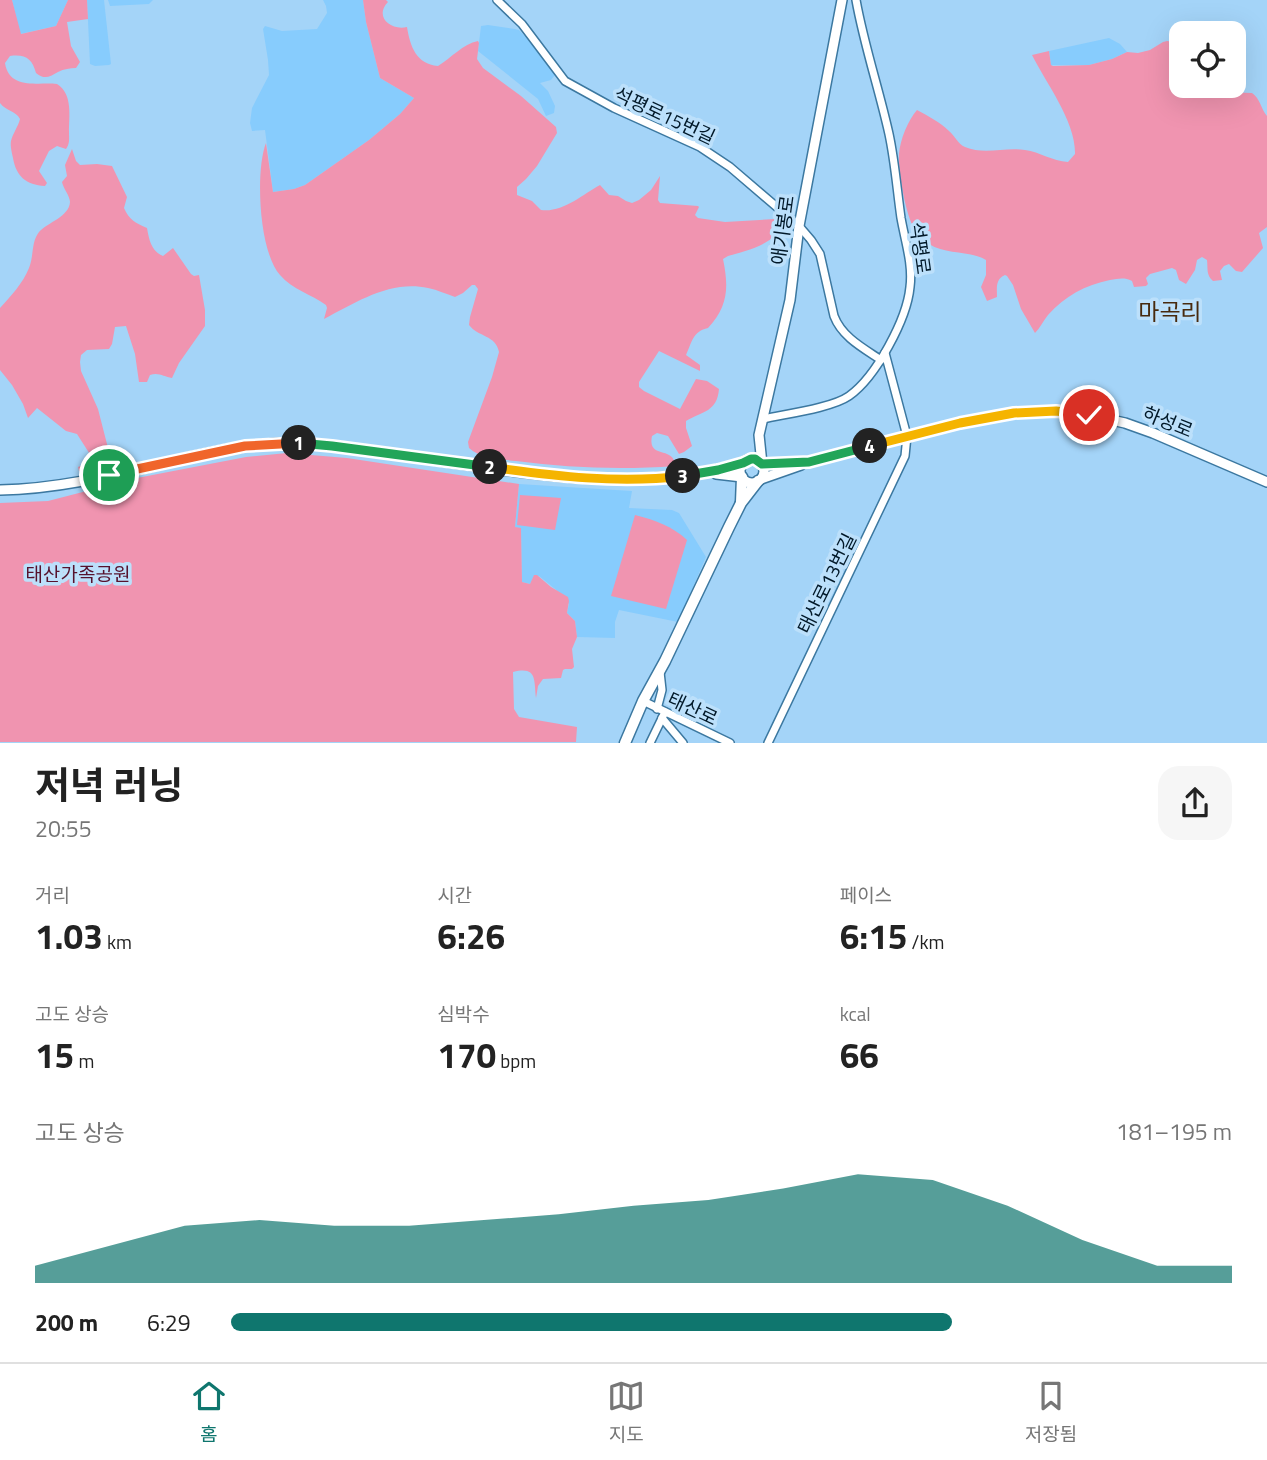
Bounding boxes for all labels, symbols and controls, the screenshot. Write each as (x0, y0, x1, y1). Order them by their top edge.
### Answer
map controls (1169, 21, 1246, 98)
button: locate (1169, 21, 1246, 98)
street label: 석평로15번길 (610, 79, 720, 151)
street label: 애기봉로 (763, 193, 801, 267)
street label: 석평로 (903, 220, 939, 276)
district label: 마곡리 (1138, 294, 1202, 329)
pin (1059, 385, 1119, 445)
icon: check (1070, 396, 1108, 434)
street label: 하성로 (1138, 398, 1198, 444)
pin: 1 (282, 426, 316, 460)
text: 1 (293, 428, 304, 457)
pin: 4 (852, 428, 888, 464)
text: 4 (864, 431, 875, 460)
pin (79, 445, 139, 505)
pin: 2 (472, 449, 508, 484)
text: 2 (484, 452, 495, 481)
icon: arrive (90, 456, 128, 494)
pin: 3 (666, 458, 700, 494)
text: 3 (677, 461, 688, 490)
street label: 태산로13번길 (789, 528, 863, 638)
park label: 태산가족공원 (26, 559, 130, 588)
street label: 태산로 (663, 684, 723, 732)
text: 저녁 러닝 (35, 756, 183, 814)
button: share (1158, 766, 1232, 840)
text: 20:55 (35, 811, 92, 846)
text: 거리 (35, 880, 70, 909)
text: 시간 (437, 880, 472, 909)
text: 페이스 (840, 880, 892, 909)
text: 1.03 (35, 909, 103, 963)
text: 6:26 (437, 909, 505, 963)
text: 6:15 (840, 909, 907, 963)
text: km (103, 927, 132, 956)
text: /km (907, 927, 944, 956)
text: 고도 상승 (35, 999, 109, 1028)
text: 심박수 (437, 999, 490, 1028)
text: kcal (840, 999, 871, 1028)
text: 15 (35, 1028, 74, 1082)
text: 170 (437, 1028, 496, 1082)
text: 66 (840, 1028, 879, 1082)
text: m (74, 1046, 94, 1075)
text: bpm (496, 1046, 536, 1075)
text: 181–195 m (1116, 1114, 1232, 1149)
text: 고도 상승 (35, 1115, 125, 1150)
text: 200 m (35, 1305, 98, 1340)
text: 6:29 (147, 1305, 191, 1340)
tab: 홈 (190, 1377, 228, 1448)
tab: 지도 (607, 1377, 645, 1448)
tab: 저장됨 (1025, 1377, 1077, 1448)

